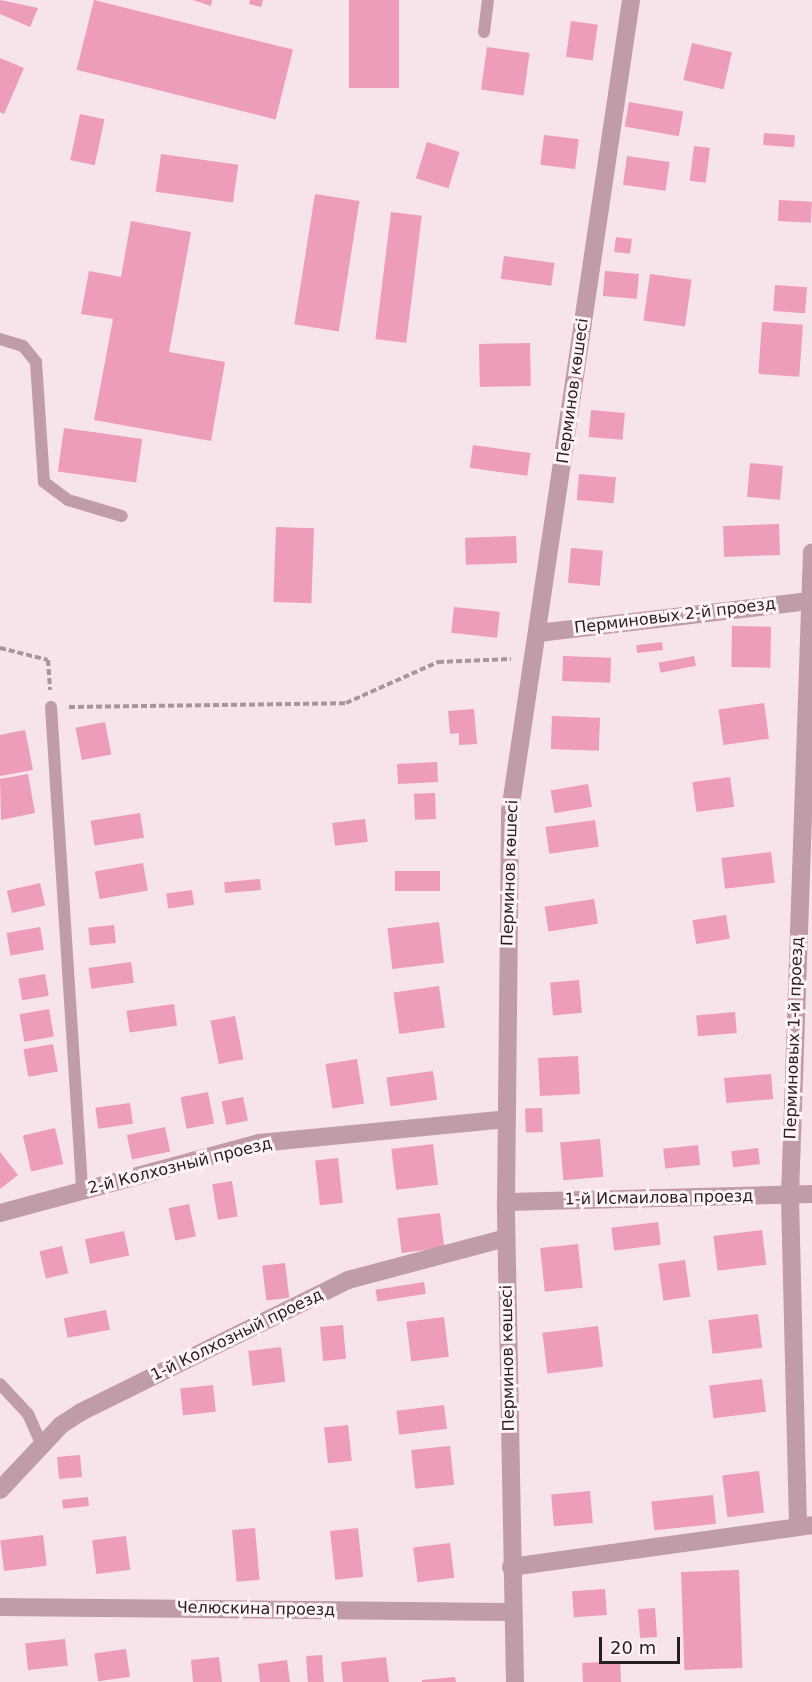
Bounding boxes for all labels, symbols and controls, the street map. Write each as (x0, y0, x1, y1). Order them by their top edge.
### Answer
street label: Перминов көшесі (553, 317, 593, 465)
street label: Перминовых 2-й проезд (573, 594, 777, 638)
street label: Перминов көшесі (498, 799, 522, 947)
street label: Перминовых 1-й проезд (781, 936, 807, 1140)
street label: 2-й Колхозный проезд (86, 1134, 274, 1198)
street label: 1-й Исмаилова проезд (565, 1187, 753, 1209)
street label: 1-й Колхозный проезд (148, 1285, 326, 1385)
street label: Перминов көшесі (497, 1285, 519, 1431)
street label: Челюскина проезд (177, 1598, 335, 1620)
scale bar (602, 1625, 683, 1663)
text: 20 m (610, 1637, 656, 1658)

